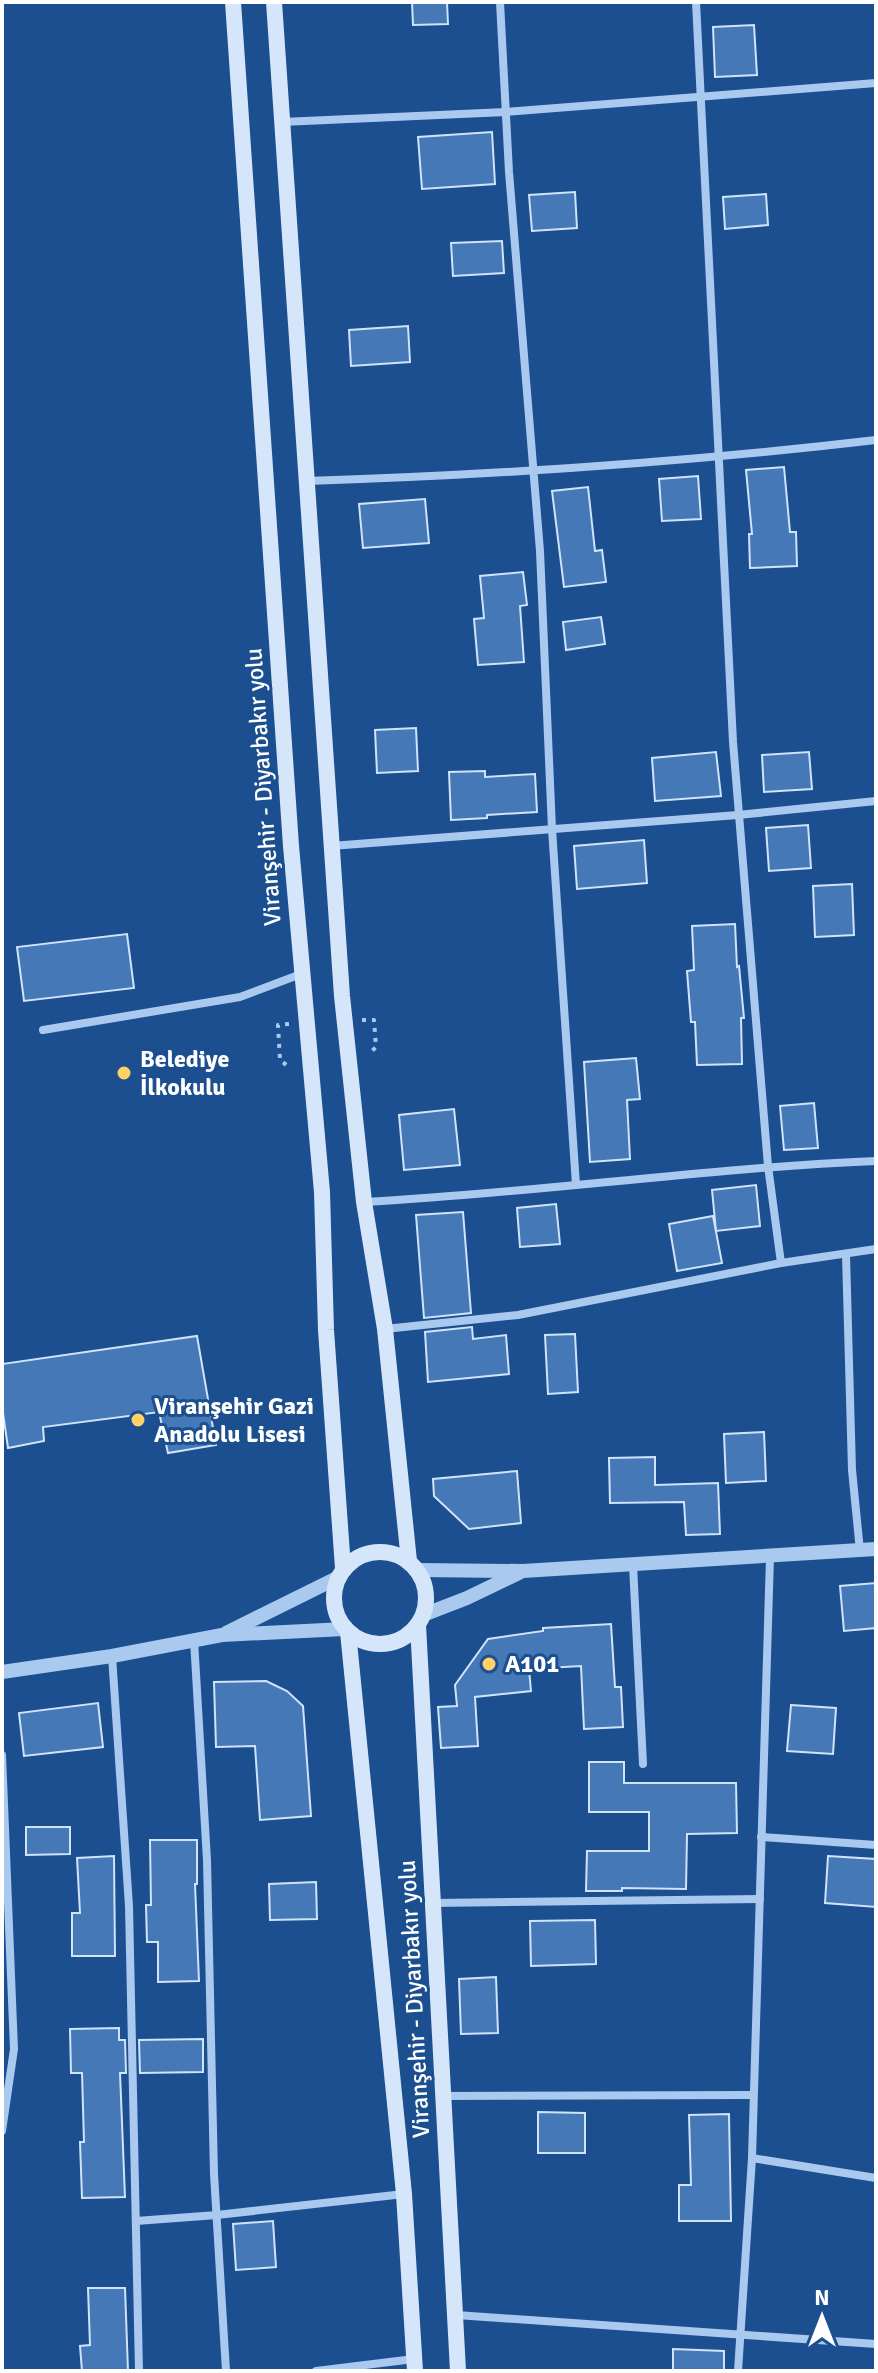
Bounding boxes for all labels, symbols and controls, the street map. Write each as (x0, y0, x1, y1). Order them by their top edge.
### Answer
street label: Viranşehir - Diyarbakır yolu (238, 647, 288, 927)
place label: Belediye İlkokulu (140, 1044, 229, 1102)
marker: Belediye İlkokulu (115, 1064, 133, 1082)
place label: Viranşehir Gazi Anadolu Lisesi (154, 1391, 314, 1449)
marker: Viranşehir Gazi Anadolu Lisesi (129, 1411, 147, 1429)
place label: A101 (505, 1649, 559, 1679)
marker: A101 (480, 1655, 498, 1673)
street label: Viranşehir - Diyarbakır yolu (392, 1859, 436, 2139)
north arrow (782, 2277, 862, 2357)
text: N (814, 2284, 830, 2311)

